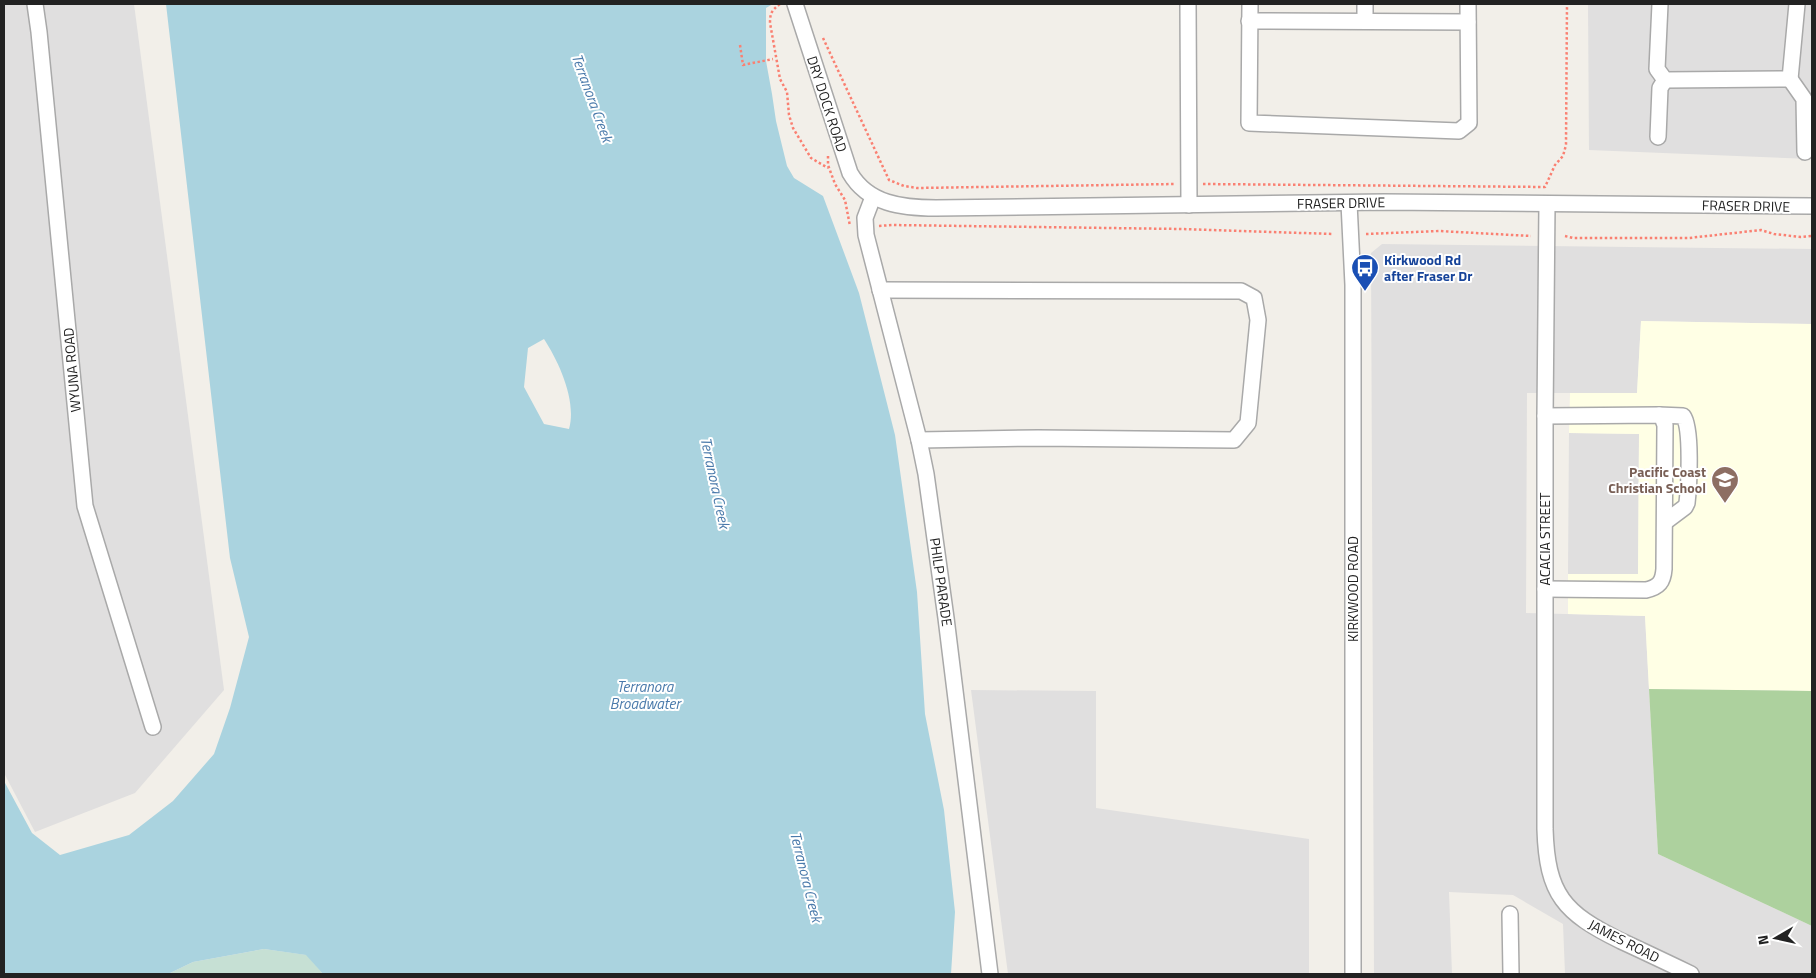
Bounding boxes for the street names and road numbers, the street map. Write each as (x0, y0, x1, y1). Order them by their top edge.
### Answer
street label: DRY DOCK ROAD (802, 53, 853, 155)
street label: FRASER DRIVE (1297, 191, 1385, 214)
street label: FRASER DRIVE (1702, 194, 1791, 217)
street label: WYUNA ROAD (57, 327, 86, 413)
street label: ACACIA STREET (1534, 492, 1555, 585)
street label: PHILP PARADE (925, 536, 958, 628)
street label: KIRKWOOD ROAD (1342, 536, 1363, 642)
street label: JAMES ROAD (1585, 914, 1664, 968)

